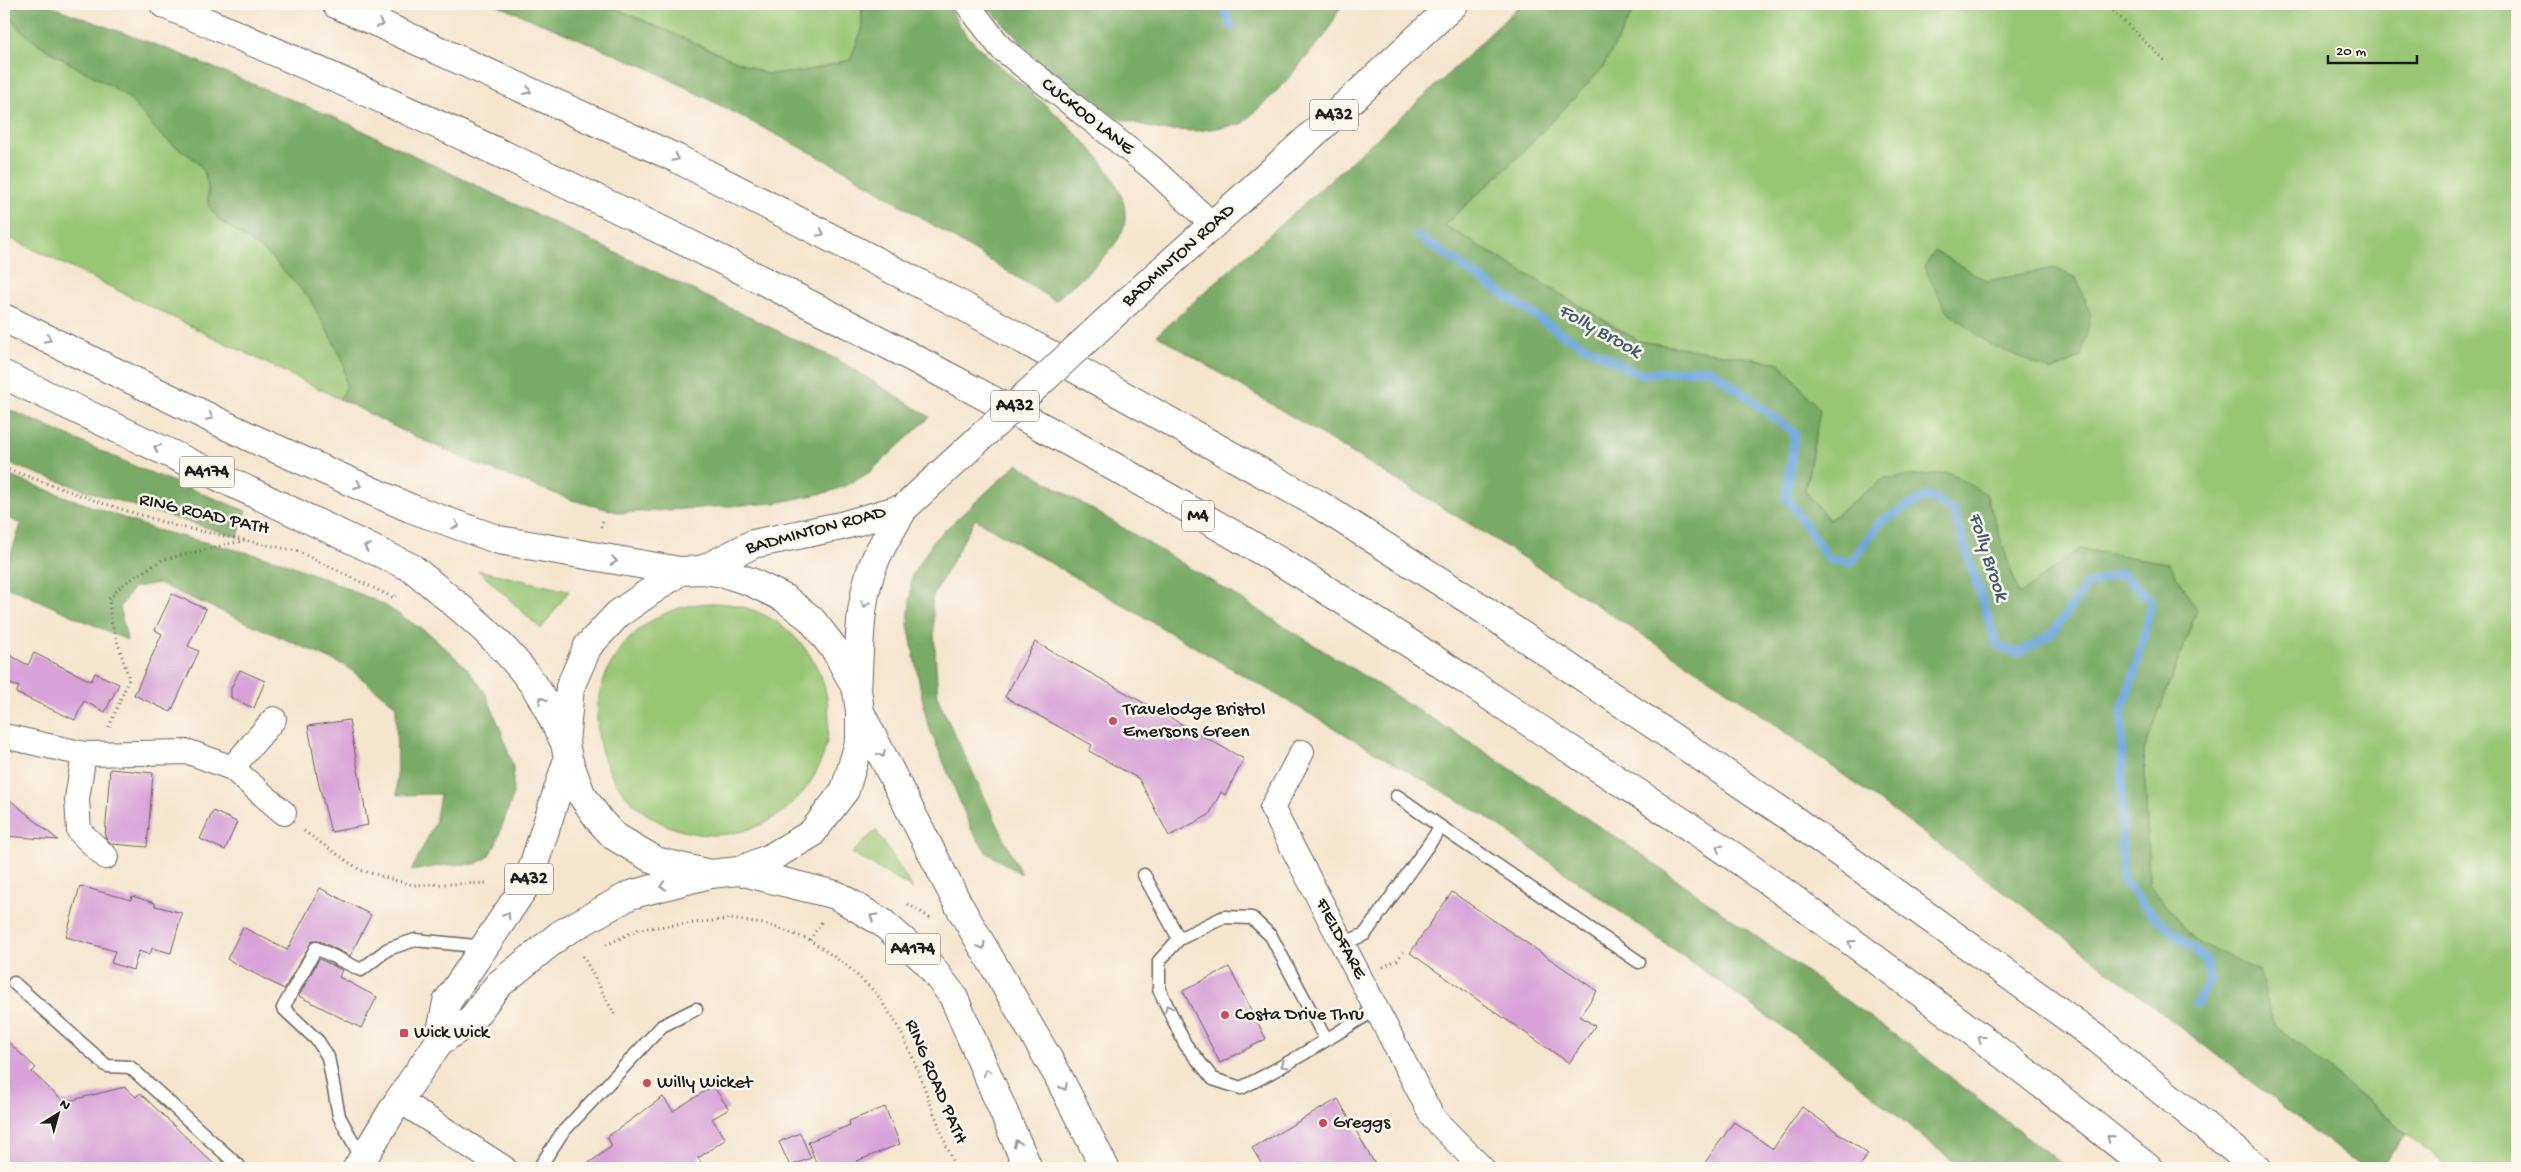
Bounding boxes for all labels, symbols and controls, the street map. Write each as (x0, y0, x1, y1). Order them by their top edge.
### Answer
one-way arrow (375, 17, 384, 28)
scale bar (2328, 32, 2417, 64)
text: 20 m (2336, 43, 2366, 61)
street label: CUCKOO LANE (1036, 74, 1139, 161)
one-way arrow (523, 85, 532, 95)
road number: A432 (1310, 100, 1358, 130)
one-way arrow (671, 152, 680, 162)
street label: BADMINTON ROAD (1117, 199, 1241, 313)
one-way arrow (815, 227, 824, 237)
water label: Folly Brook (1554, 300, 1646, 365)
one-way arrow (43, 333, 52, 343)
road number: A432 (991, 391, 1039, 422)
one-way arrow (205, 411, 214, 421)
one-way arrow (153, 443, 162, 454)
road number: A4174 (180, 457, 234, 488)
one-way arrow (353, 478, 362, 489)
street label: RING ROAD PATH (137, 489, 271, 541)
street label: BADMINTON ROAD (742, 501, 889, 561)
road number: M4 (1182, 501, 1214, 532)
water label: Folly Brook (1962, 510, 2013, 606)
one-way arrow (451, 519, 460, 529)
one-way arrow (363, 543, 372, 553)
one-way arrow (610, 555, 618, 565)
one-way arrow (860, 599, 870, 608)
one-way arrow (538, 696, 548, 705)
place label: Travelodge Bristol Emersons Green (1122, 699, 1265, 744)
marker: Travelodge Bristol Emersons Green (1107, 715, 1119, 727)
one-way arrow (876, 749, 886, 758)
one-way arrow (1715, 844, 1724, 854)
road number: A432 (505, 864, 553, 894)
one-way arrow (659, 881, 667, 891)
street label: FIELDFARE (1309, 894, 1371, 984)
one-way arrow (500, 912, 510, 921)
one-way arrow (869, 913, 878, 923)
road number: A4174 (886, 934, 940, 964)
one-way arrow (976, 940, 986, 949)
one-way arrow (1848, 940, 1857, 948)
place label: Costa Drive Thru (1235, 1004, 1364, 1027)
one-way arrow (1165, 1005, 1175, 1014)
marker: Costa Drive Thru (1219, 1009, 1231, 1021)
street label: RING ROAD PATH (898, 1016, 972, 1148)
place label: Wick Wick (414, 1022, 490, 1045)
marker: Wick Wick (398, 1027, 410, 1039)
one-way arrow (1977, 1036, 1987, 1045)
one-way arrow (1281, 1059, 1290, 1069)
one-way arrow (983, 1068, 994, 1077)
place label: Willy Wicket (657, 1072, 754, 1095)
marker: Willy Wicket (641, 1077, 653, 1089)
one-way arrow (1058, 1081, 1068, 1090)
north arrow (32, 1090, 82, 1140)
text: N (56, 1096, 73, 1115)
place label: Greggs (1333, 1112, 1391, 1135)
marker: Greggs (1317, 1117, 1329, 1129)
one-way arrow (2107, 1134, 2116, 1143)
one-way arrow (1013, 1139, 1024, 1148)

